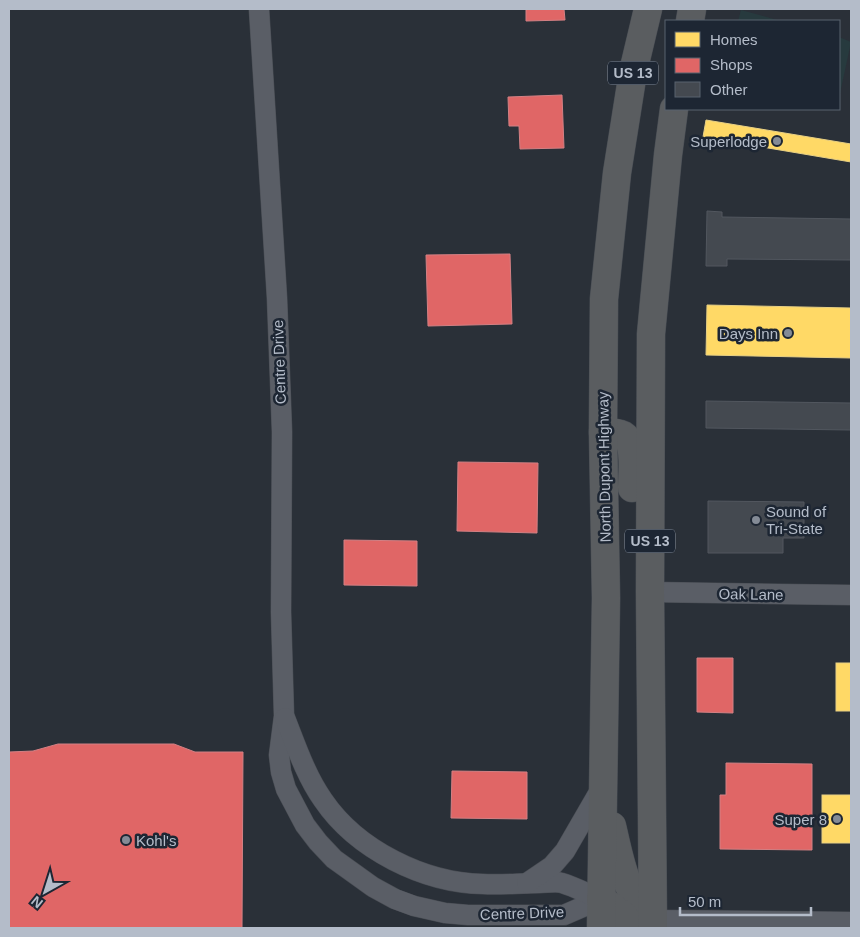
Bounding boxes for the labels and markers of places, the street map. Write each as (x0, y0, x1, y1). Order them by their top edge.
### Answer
place label: Superlodge (690, 133, 767, 150)
marker: Superlodge (771, 135, 783, 147)
place label: Days Inn (719, 325, 778, 342)
marker: Days Inn (782, 327, 794, 339)
place label: Sound of Tri-State (766, 503, 827, 537)
marker: Sound of Tri-State (750, 514, 762, 526)
place label: Super 8 (774, 811, 827, 828)
marker: Super 8 (831, 813, 843, 825)
place label: Kohl's (136, 832, 176, 849)
marker: Kohl's (120, 834, 132, 846)

